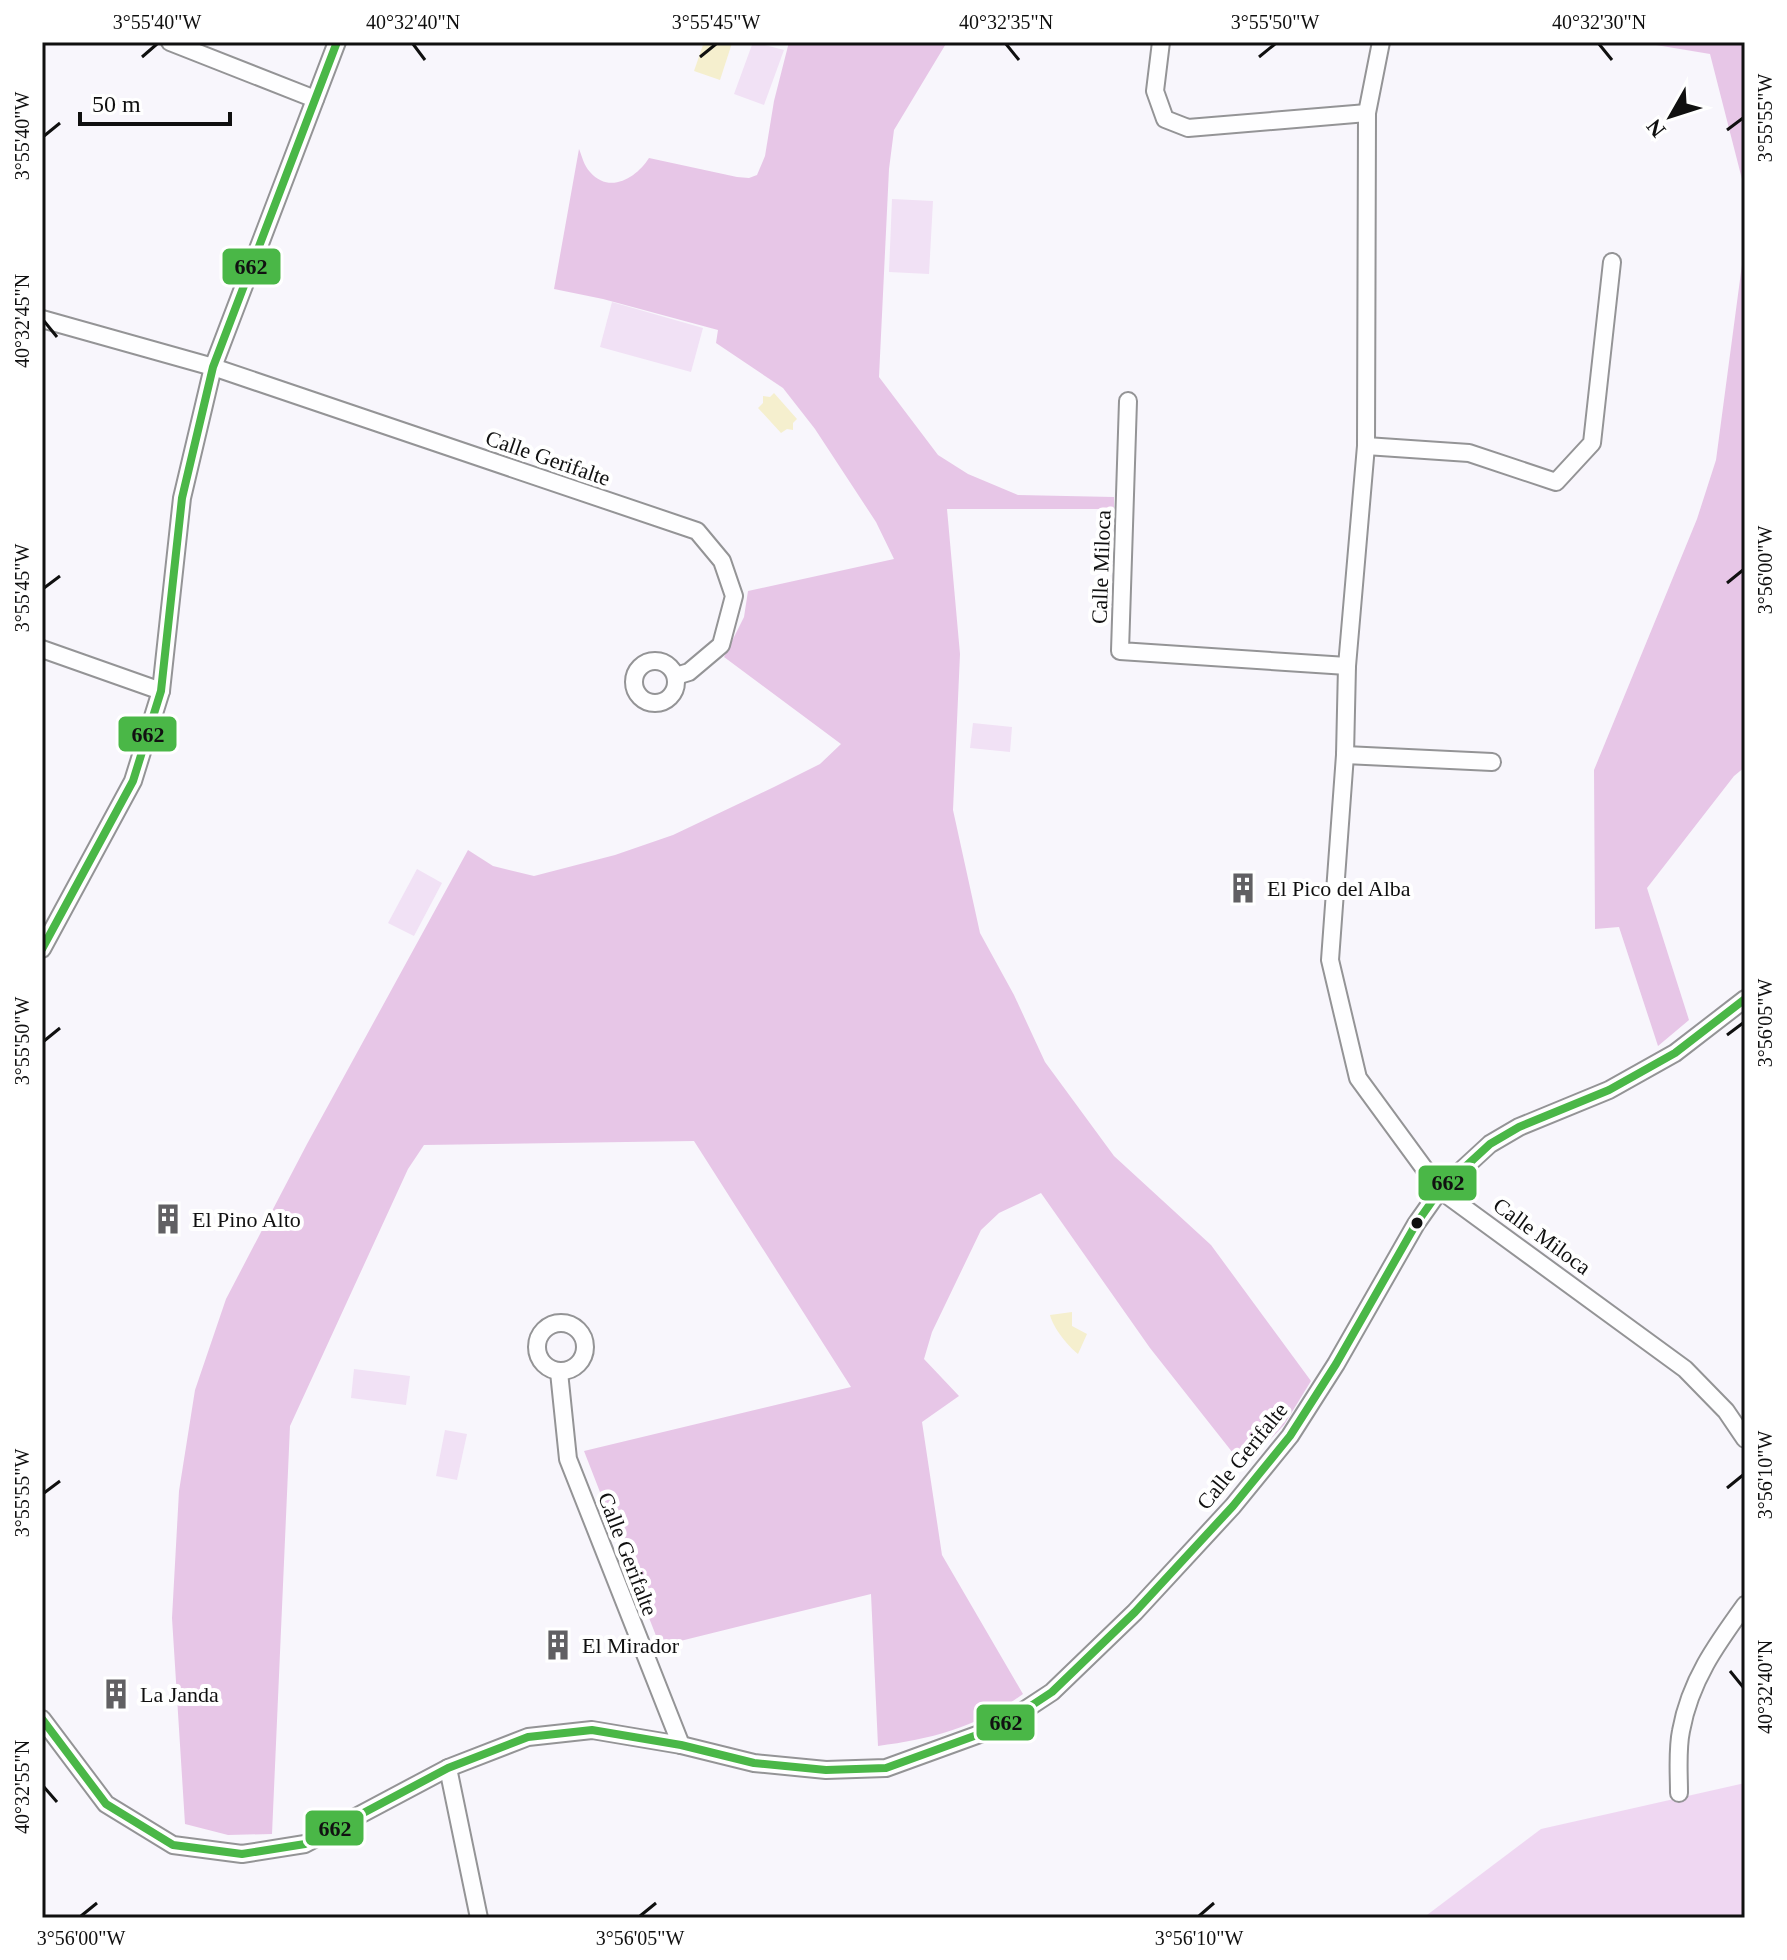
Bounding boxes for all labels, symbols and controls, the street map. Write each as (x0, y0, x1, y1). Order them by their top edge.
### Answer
text: 3°55'40"W (113, 11, 201, 33)
text: 40°32'40"N (366, 11, 460, 33)
text: 3°55'45"W (672, 11, 760, 33)
text: 40°32'35"N (959, 11, 1053, 33)
text: 3°55'50"W (1231, 11, 1319, 33)
text: 40°32'30"N (1552, 11, 1646, 33)
text: 3°55'55"W (1754, 74, 1776, 162)
scale bar (80, 76, 230, 126)
north arrow (1631, 76, 1711, 156)
text: 50 m (92, 91, 141, 117)
text: 3°55'40"W (11, 92, 33, 180)
text: N (1641, 114, 1671, 142)
line badge: 662 (221, 247, 282, 286)
text: 662 (235, 254, 268, 279)
text: 40°32'45"N (11, 274, 33, 368)
street label: Calle Gerifalte (482, 425, 614, 491)
street label: Calle Miloca (1087, 509, 1115, 625)
text: 3°56'00"W (1754, 526, 1776, 614)
text: 3°55'45"W (11, 544, 33, 632)
line badge: 662 (117, 715, 178, 753)
text: 662 (132, 722, 165, 747)
building icon: El Pico del Alba (1226, 871, 1260, 905)
place label: El Pico del Alba (1267, 876, 1411, 901)
text: 3°56'05"W (1754, 979, 1776, 1067)
text: 3°55'50"W (11, 997, 33, 1085)
line badge: 662 (1417, 1164, 1478, 1202)
text: 662 (1432, 1170, 1465, 1195)
street label: Calle Miloca (1488, 1192, 1596, 1280)
building icon: El Pino Alto (151, 1202, 185, 1236)
place label: El Pino Alto (192, 1207, 301, 1232)
unlabelled marker (1409, 1215, 1425, 1231)
street label: Calle Gerifalte (1191, 1398, 1293, 1514)
text: 3°56'10"W (1754, 1431, 1776, 1519)
text: 3°55'55"W (11, 1449, 33, 1537)
street label: Calle Gerifalte (593, 1489, 663, 1619)
building icon: El Mirador (541, 1628, 575, 1662)
place label: El Mirador (582, 1633, 680, 1658)
text: 40°32'40"N (1754, 1640, 1776, 1734)
building icon: La Janda (99, 1677, 133, 1711)
place label: La Janda (140, 1682, 219, 1707)
line badge: 662 (975, 1703, 1036, 1742)
text: 662 (990, 1710, 1023, 1735)
text: 40°32'55"N (11, 1740, 33, 1834)
line badge: 662 (304, 1809, 365, 1847)
text: 662 (319, 1816, 352, 1841)
text: 3°56'00"W (37, 1927, 125, 1949)
text: 3°56'05"W (596, 1927, 684, 1949)
text: 3°56'10"W (1155, 1927, 1243, 1949)

